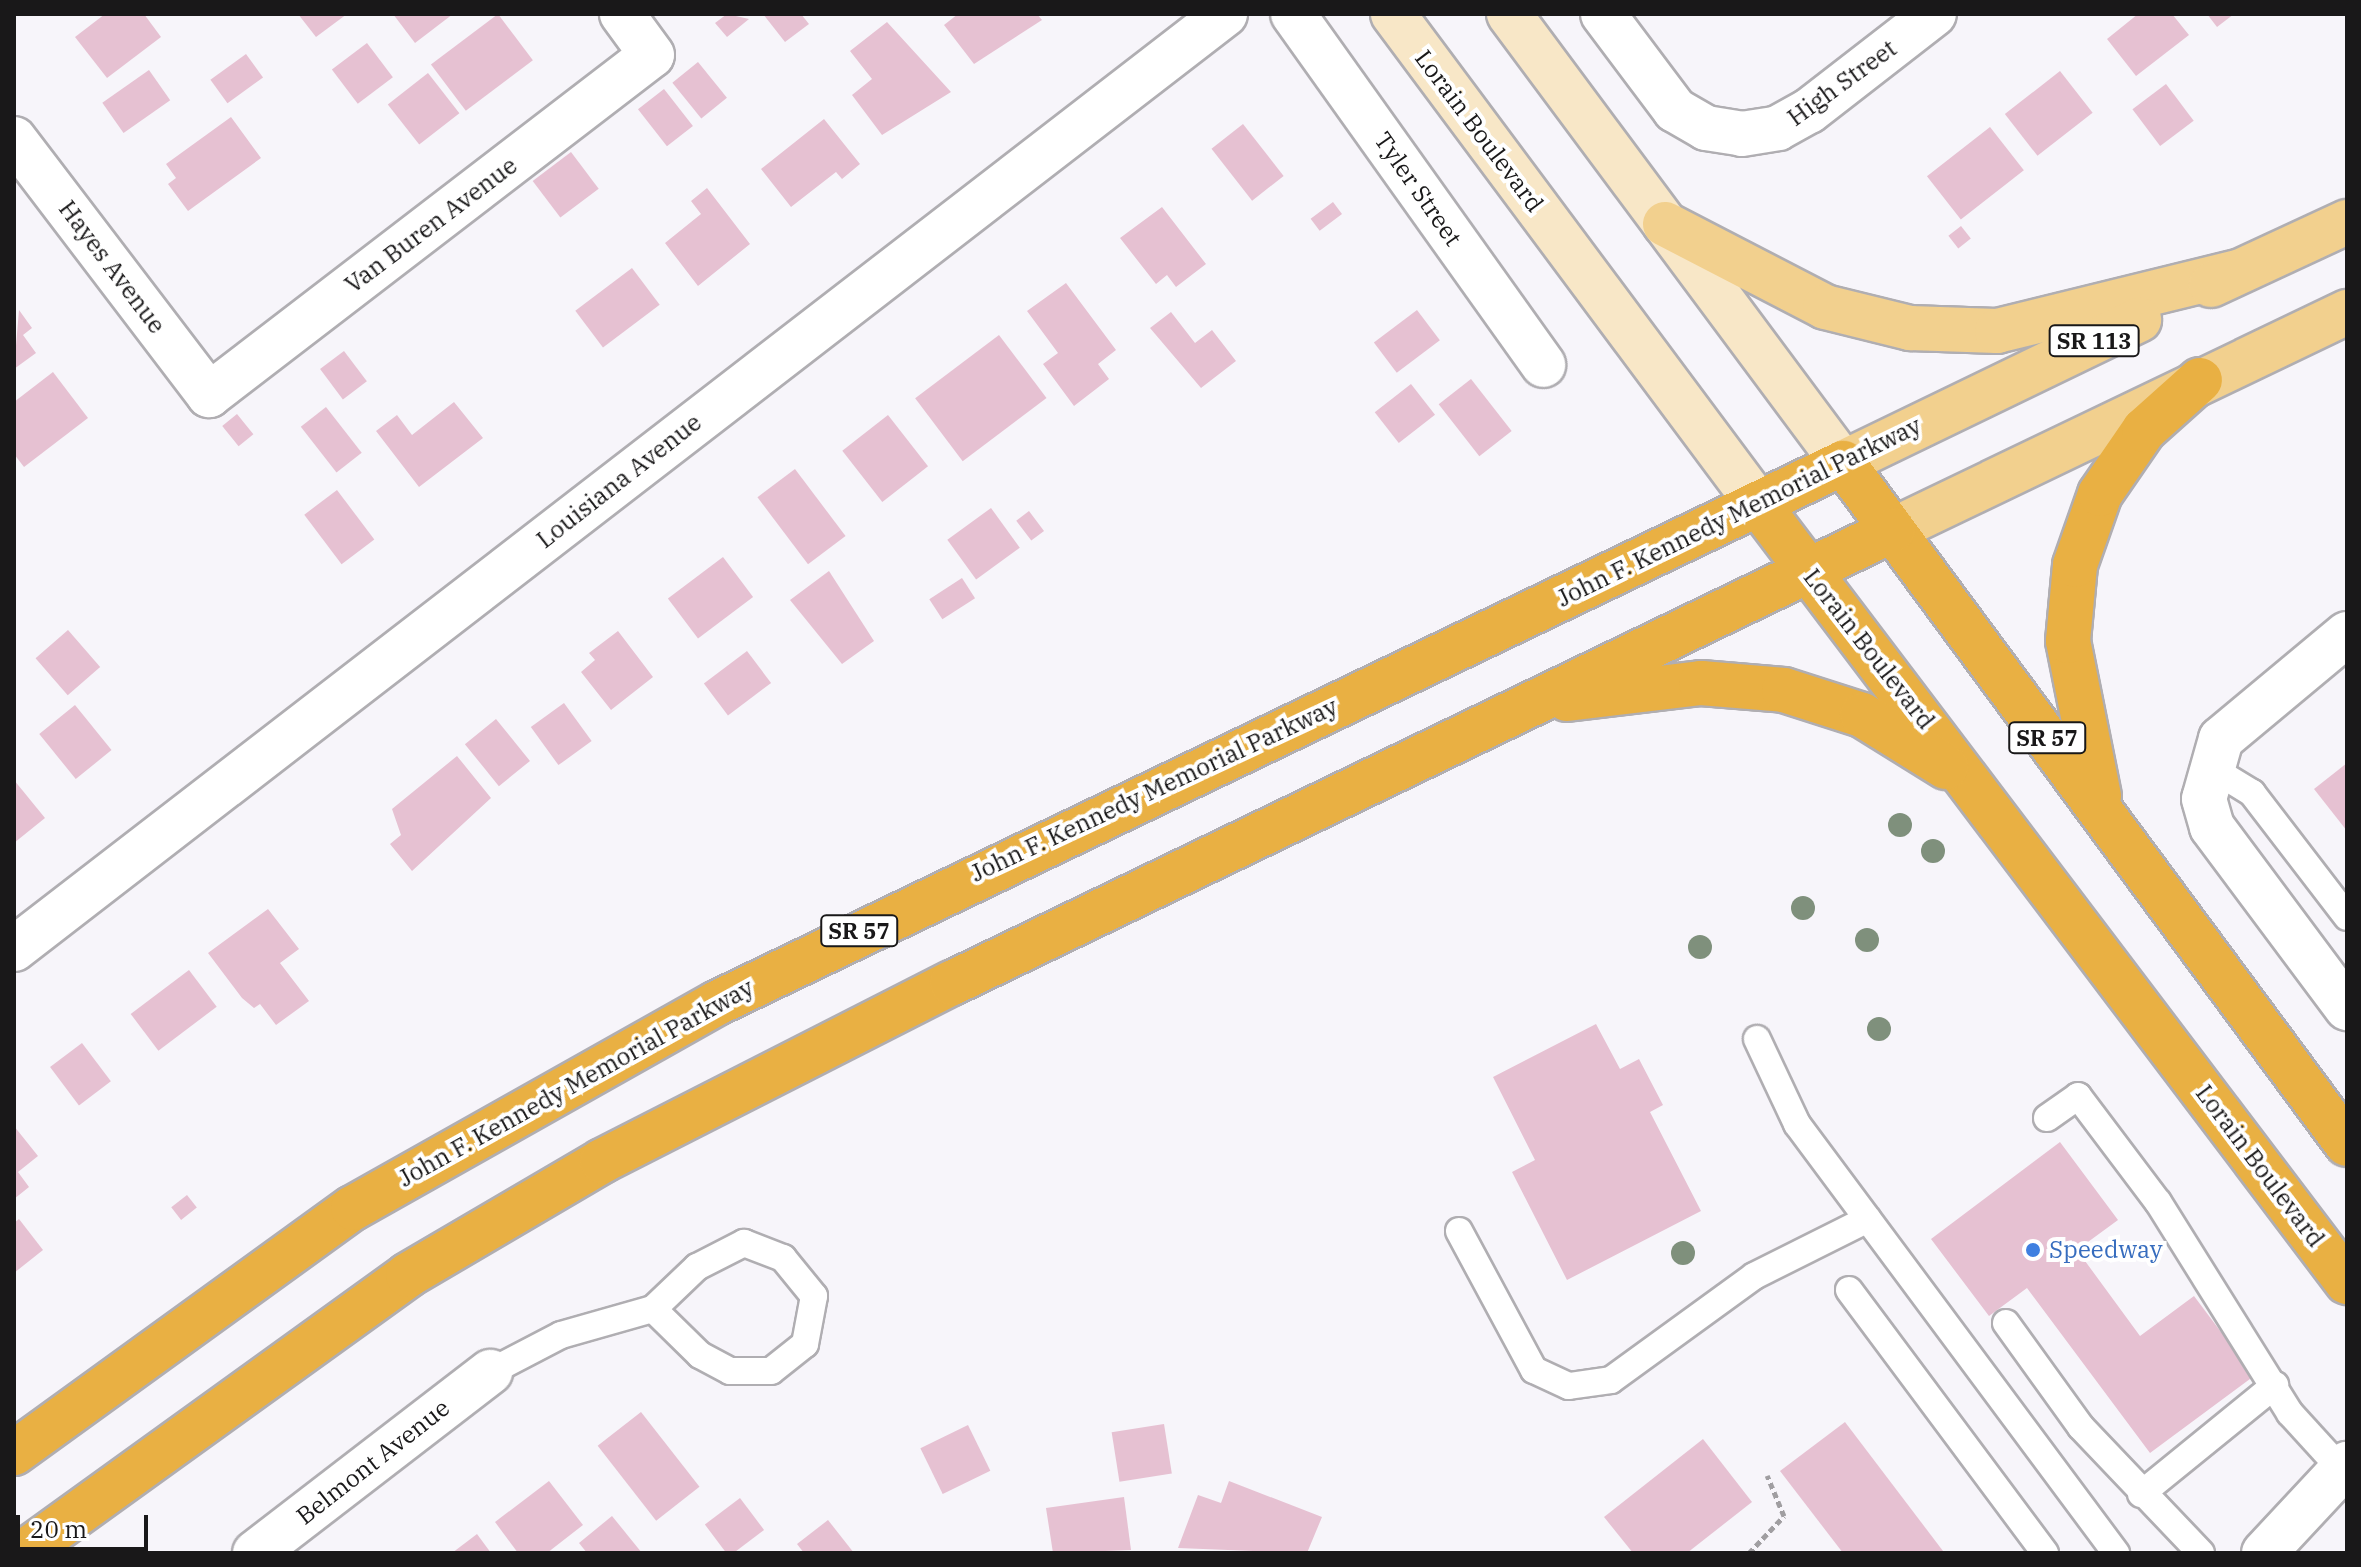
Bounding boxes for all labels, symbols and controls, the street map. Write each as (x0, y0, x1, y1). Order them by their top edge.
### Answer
street label: High Street (1782, 34, 1902, 132)
street label: Lorain Boulevard (1409, 44, 1549, 218)
street label: Tyler Street (1368, 127, 1468, 251)
street label: Van Buren Avenue (339, 151, 523, 299)
street label: Hayes Avenue (53, 195, 171, 339)
road number: SR 113 (2048, 323, 2140, 359)
street label: Louisiana Avenue (531, 408, 707, 554)
street label: John F. Kennedy Memorial Parkway (1552, 411, 1926, 613)
street label: Lorain Boulevard (1798, 563, 1940, 735)
street label: John F. Kennedy Memorial Parkway (966, 692, 1342, 888)
road number: SR 57 (2007, 720, 2087, 756)
road number: SR 57 (819, 913, 899, 949)
street label: John F. Kennedy Memorial Parkway (393, 973, 759, 1193)
street label: Lorain Boulevard (2190, 1079, 2330, 1253)
place label: Speedway (2049, 1236, 2163, 1264)
marker: Speedway (2024, 1241, 2042, 1259)
street label: Belmont Avenue (291, 1393, 455, 1531)
scale bar (20, 1499, 152, 1549)
text: 20 m (30, 1513, 87, 1545)

